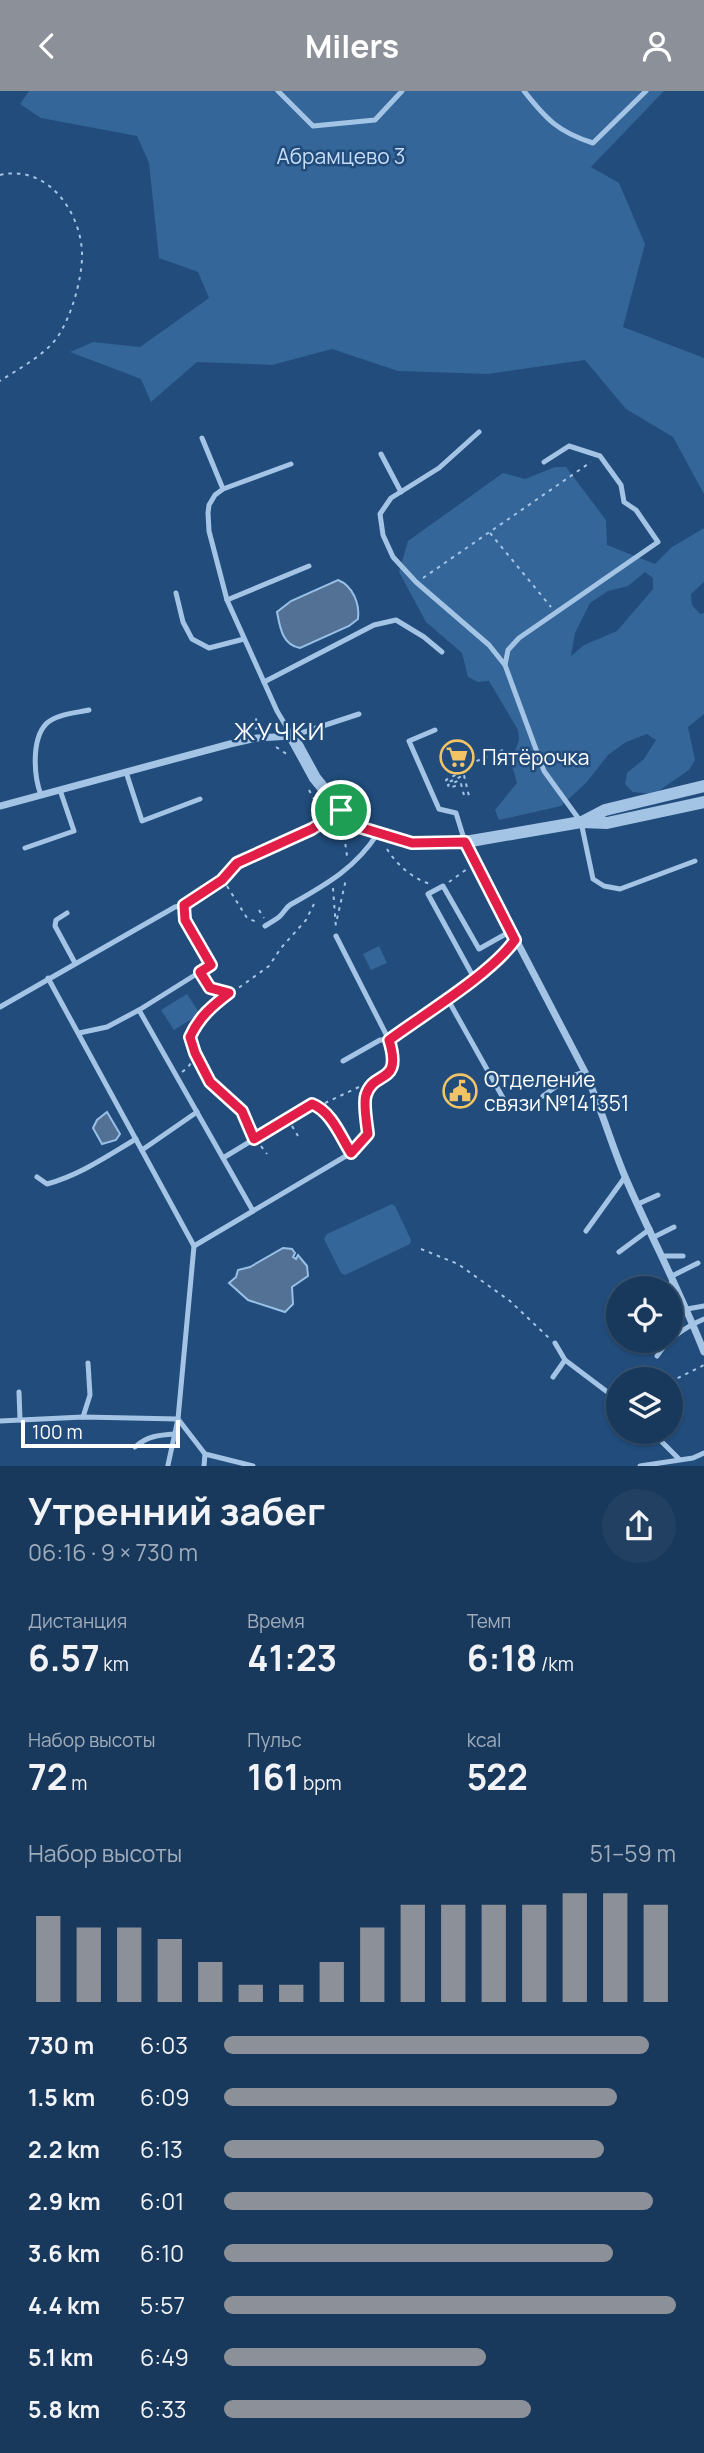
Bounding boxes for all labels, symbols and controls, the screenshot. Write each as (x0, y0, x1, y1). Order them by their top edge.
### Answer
text: Milers (305, 24, 399, 68)
icon: back (28, 27, 66, 65)
icon: person (638, 27, 676, 65)
park label: Абрамцево 3 (277, 142, 405, 170)
district label: ЖУЧКИ (234, 714, 326, 747)
supermarket icon: Пятёрочка (438, 738, 476, 776)
place label: Пятёрочка (482, 743, 589, 771)
pin (311, 780, 371, 840)
icon: arrive (322, 791, 360, 829)
place label: Отделение связи №141351 (484, 1065, 629, 1117)
public building icon: Отделение связи №141351 (441, 1072, 479, 1110)
map controls (606, 1276, 683, 1444)
button: locate (606, 1276, 683, 1353)
button: layers (606, 1367, 683, 1444)
scale bar (21, 1417, 180, 1449)
text: 100 m (32, 1419, 83, 1445)
text: Утренний забег (28, 1484, 325, 1536)
button: share (602, 1489, 676, 1563)
text: 06:16 · 9 × 730 m (28, 1536, 198, 1568)
text: Дистанция (28, 1608, 127, 1634)
text: Время (247, 1608, 305, 1634)
text: Темп (467, 1608, 511, 1634)
text: 6.57 (28, 1634, 100, 1682)
text: 41:23 (247, 1634, 337, 1682)
text: 6:18 (467, 1634, 537, 1682)
text: km (100, 1651, 129, 1677)
text: /km (537, 1651, 574, 1677)
text: Набор высоты (28, 1727, 155, 1753)
text: Пульс (247, 1727, 302, 1753)
text: kcal (467, 1727, 501, 1753)
text: 72 (28, 1753, 68, 1801)
text: 161 (247, 1753, 299, 1801)
text: 522 (467, 1753, 528, 1801)
text: m (68, 1770, 87, 1796)
text: bpm (299, 1770, 342, 1796)
text: Набор высоты (28, 1837, 182, 1869)
text: 51–59 m (590, 1837, 676, 1869)
text: 730 m (28, 2029, 94, 2061)
text: 6:03 (140, 2029, 188, 2061)
text: 1.5 km (28, 2081, 95, 2113)
text: 6:09 (140, 2081, 189, 2113)
text: 2.2 km (28, 2133, 100, 2165)
text: 6:13 (140, 2133, 183, 2165)
text: 2.9 km (28, 2185, 101, 2217)
text: 6:01 (140, 2185, 184, 2217)
text: 3.6 km (28, 2237, 100, 2269)
text: 6:10 (140, 2237, 184, 2269)
text: 4.4 km (28, 2289, 100, 2321)
text: 5:57 (140, 2289, 185, 2321)
text: 5.1 km (28, 2341, 93, 2373)
text: 6:49 (140, 2341, 189, 2373)
text: 5.8 km (28, 2393, 100, 2425)
text: 6:33 (140, 2393, 187, 2425)

